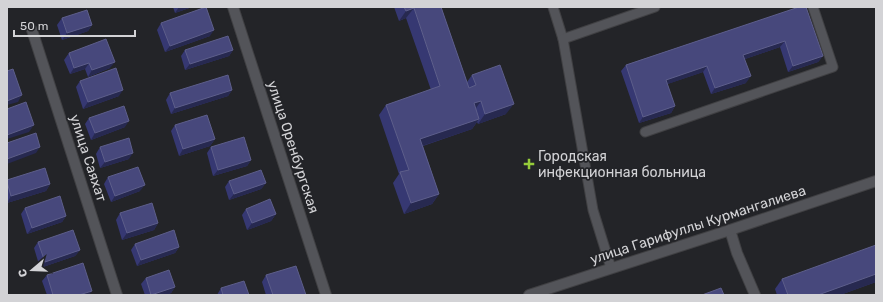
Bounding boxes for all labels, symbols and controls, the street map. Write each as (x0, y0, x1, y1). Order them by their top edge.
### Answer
scale bar (14, 12, 135, 38)
text: 50 m (20, 19, 48, 33)
street label: улица Оренбургская (264, 79, 322, 215)
street label: улица Саяхат (66, 112, 110, 204)
place label: Городская инфекционная больница (538, 148, 706, 181)
marker: Городская инфекционная больница (523, 158, 535, 170)
street label: улица Гарифуллы Курмангалиева (588, 182, 808, 268)
north arrow (12, 250, 52, 290)
text: С (16, 267, 30, 279)

